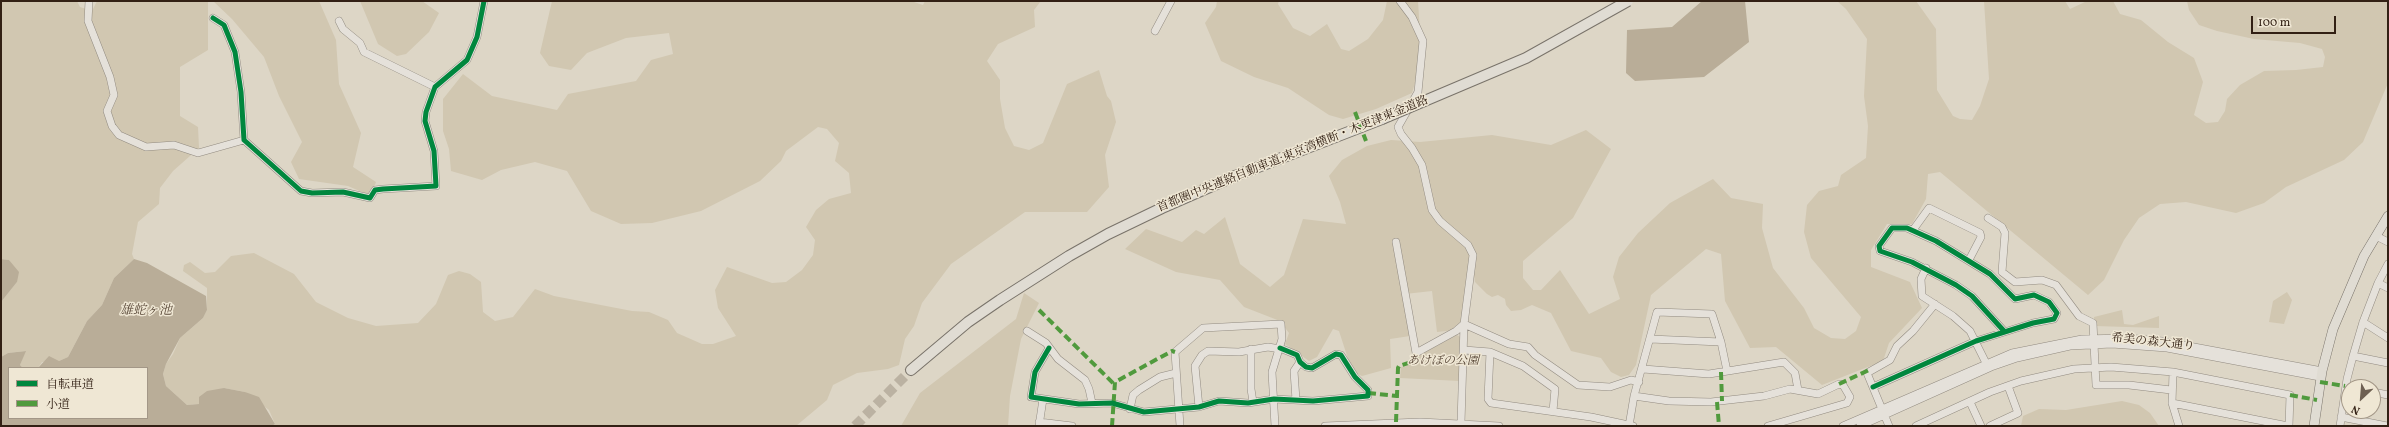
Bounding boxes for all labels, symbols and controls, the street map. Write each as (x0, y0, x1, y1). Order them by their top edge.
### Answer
scale bar (2253, 8, 2338, 34)
text: 100 m (2258, 15, 2290, 31)
street label: 首都圏中央連絡自動車道;東京湾横断・木更津東金道路 (1155, 94, 1431, 216)
water label: 雄蛇ヶ池 (120, 304, 172, 320)
street label: 希美の森大通り (2110, 331, 2196, 355)
park label: あけぼの公園 (1407, 355, 1479, 369)
legend (8, 367, 148, 419)
text: 自転車道 (46, 377, 94, 393)
north arrow (2341, 379, 2381, 419)
text: 小道 (46, 397, 70, 413)
text: N (2349, 401, 2363, 418)

